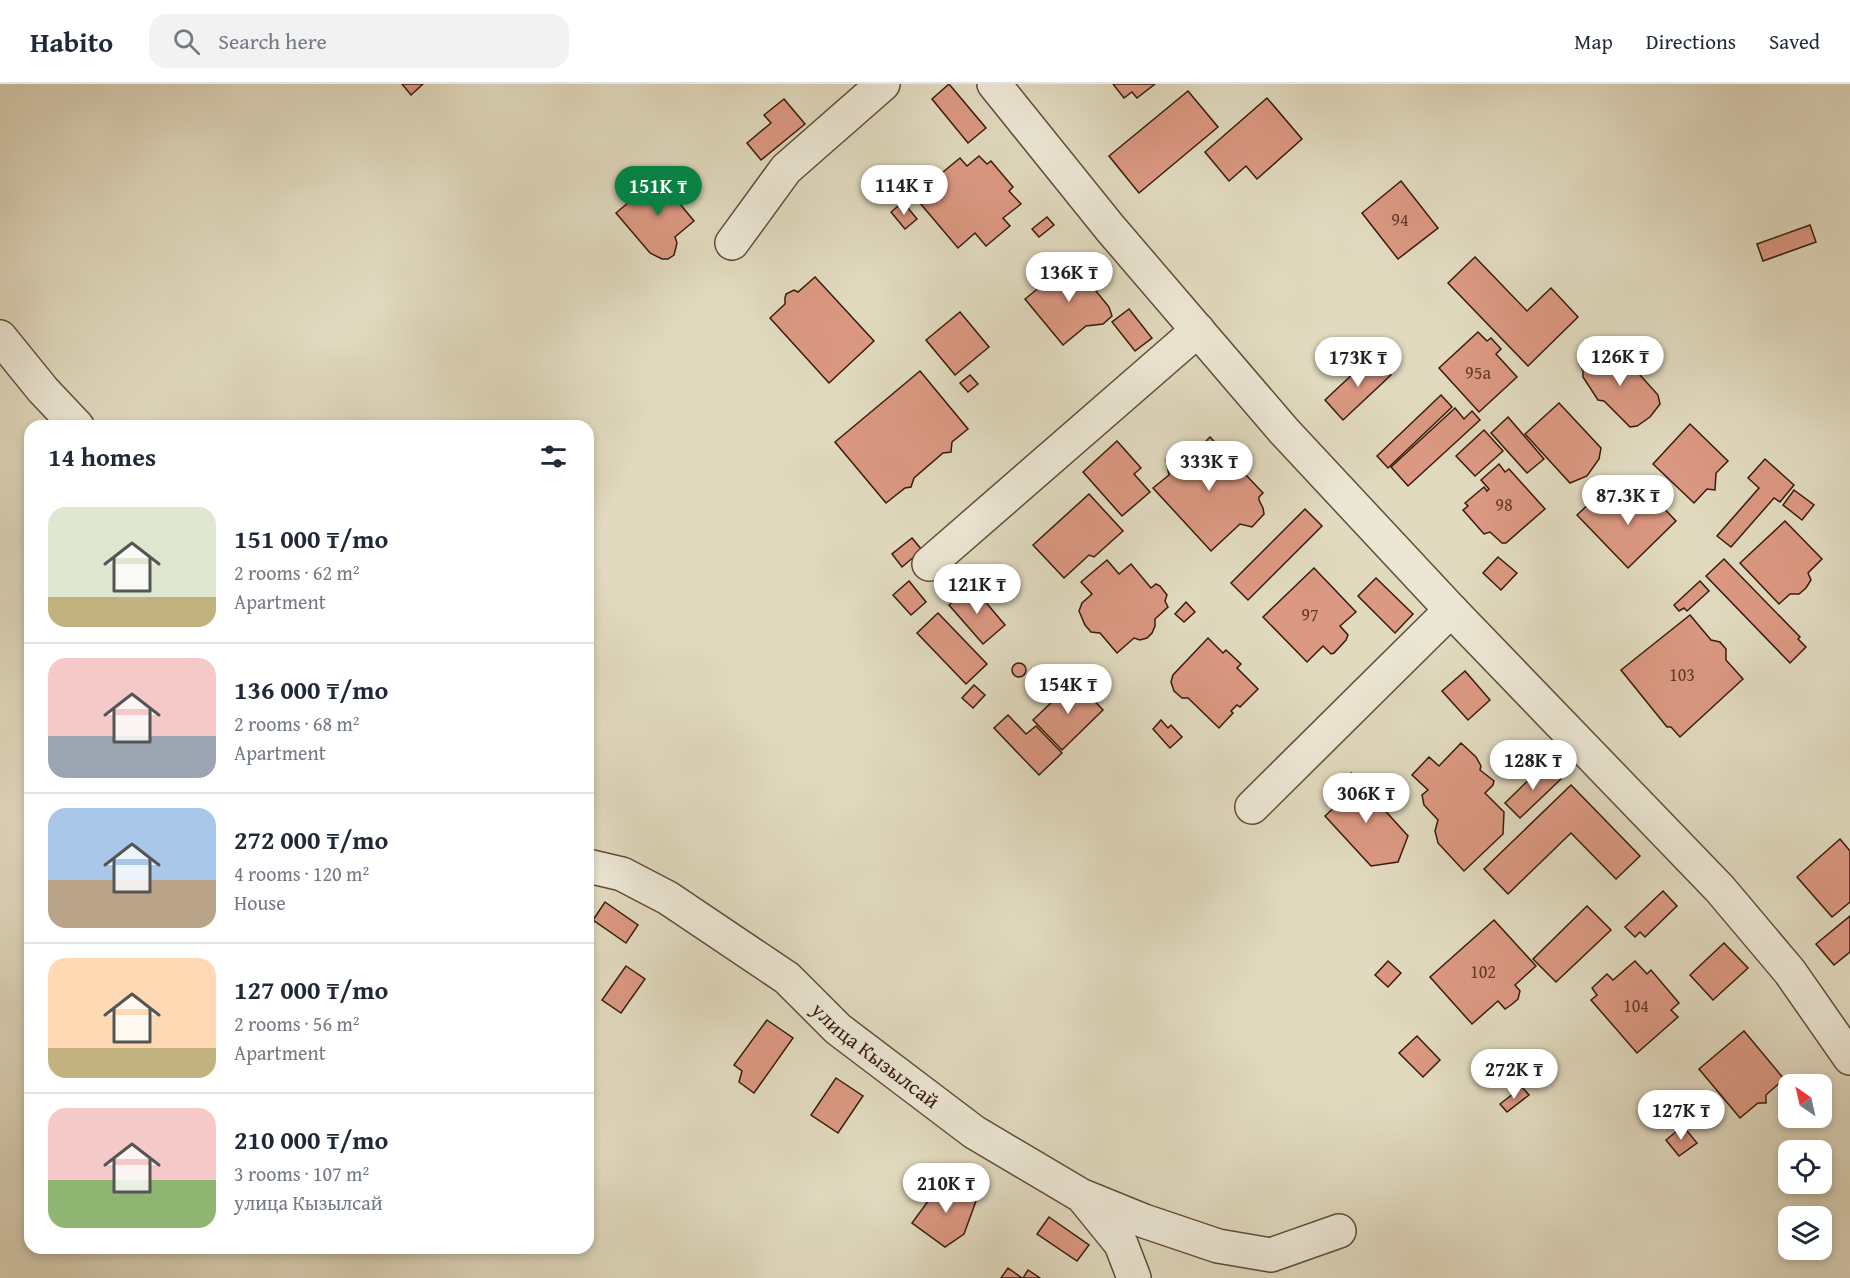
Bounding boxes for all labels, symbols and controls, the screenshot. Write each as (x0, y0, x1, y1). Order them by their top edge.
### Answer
search box (149, 14, 569, 68)
text: Habito (30, 21, 113, 62)
icon: search (170, 25, 203, 58)
text: Search here (218, 25, 327, 57)
text: Map (1574, 26, 1613, 57)
text: Directions (1646, 26, 1736, 57)
text: Saved (1769, 26, 1820, 57)
pin: 114K ₸ (855, 165, 953, 216)
pin: 151K ₸ (609, 166, 707, 217)
text: 114K ₸ (875, 170, 933, 199)
text: 151K ₸ (629, 171, 687, 200)
house number: 94 (1391, 206, 1409, 233)
pin: 136K ₸ (1020, 252, 1118, 303)
text: 136K ₸ (1040, 257, 1098, 286)
pin: 126K ₸ (1571, 336, 1669, 387)
pin: 173K ₸ (1309, 337, 1407, 388)
text: 126K ₸ (1591, 341, 1649, 370)
text: 173K ₸ (1329, 342, 1387, 371)
house number: 95а (1465, 359, 1491, 386)
text: 14 homes (48, 437, 156, 476)
icon: filters (537, 440, 570, 473)
pin: 333K ₸ (1160, 441, 1258, 492)
text: 333K ₸ (1180, 446, 1238, 475)
pin: 87.3K ₸ (1573, 475, 1683, 526)
text: 87.3K ₸ (1596, 480, 1660, 509)
house number: 98 (1495, 491, 1513, 518)
text: 151 000 ₸/mo (234, 519, 388, 558)
icon: home (96, 531, 168, 603)
text: 2 rooms · 62 m² (234, 558, 360, 587)
pin: 121K ₸ (928, 564, 1026, 615)
text: 121K ₸ (948, 569, 1006, 598)
text: Apartment (234, 587, 326, 616)
house number: 97 (1301, 601, 1319, 628)
house number: 103 (1669, 661, 1695, 688)
pin: 154K ₸ (1019, 664, 1117, 715)
text: 154K ₸ (1039, 669, 1097, 698)
text: 136 000 ₸/mo (234, 670, 388, 709)
icon: home (96, 682, 168, 754)
text: 2 rooms · 68 m² (234, 709, 360, 738)
text: Apartment (234, 738, 326, 767)
pin: 128K ₸ (1484, 740, 1582, 791)
text: 128K ₸ (1504, 745, 1562, 774)
pin: 306K ₸ (1317, 773, 1415, 824)
text: 306K ₸ (1337, 778, 1395, 807)
text: 272 000 ₸/mo (234, 820, 388, 859)
icon: home (96, 832, 168, 904)
text: 4 rooms · 120 m² (234, 859, 369, 888)
text: House (234, 888, 286, 917)
house number: 102 (1470, 958, 1496, 985)
text: 127 000 ₸/mo (234, 970, 388, 1009)
icon: home (96, 982, 168, 1054)
house number: 104 (1623, 992, 1649, 1019)
street label: улица Кызылсай (804, 994, 946, 1116)
text: 2 rooms · 56 m² (234, 1009, 360, 1038)
text: Apartment (234, 1038, 326, 1067)
pin: 272K ₸ (1465, 1049, 1563, 1100)
text: 272K ₸ (1485, 1054, 1543, 1083)
north arrow (1778, 1074, 1832, 1128)
map controls (1778, 1074, 1832, 1260)
pin: 127K ₸ (1632, 1090, 1730, 1141)
text: 127K ₸ (1652, 1095, 1710, 1124)
text: 210 000 ₸/mo (234, 1120, 388, 1159)
icon: home (96, 1132, 168, 1204)
button: locate (1778, 1140, 1832, 1194)
text: 3 rooms · 107 m² (234, 1159, 369, 1188)
pin: 210K ₸ (897, 1163, 995, 1214)
text: 210K ₸ (917, 1168, 975, 1197)
text: улица Кызылсай (234, 1188, 383, 1217)
button: layers (1778, 1206, 1832, 1260)

